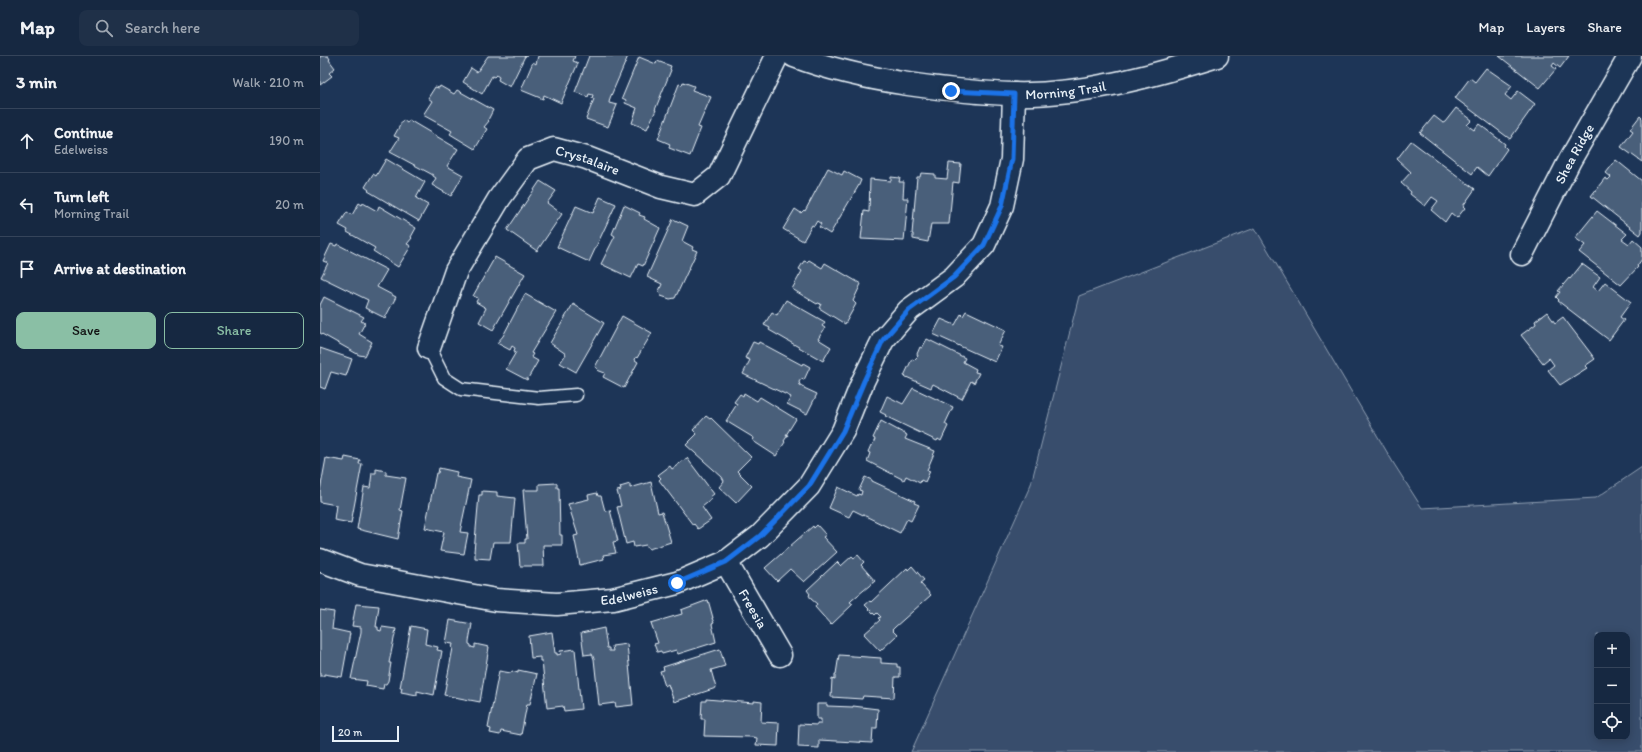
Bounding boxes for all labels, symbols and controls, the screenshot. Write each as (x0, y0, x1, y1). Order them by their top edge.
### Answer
search box (79, 10, 359, 46)
text: Map (20, 16, 55, 39)
icon: search (93, 17, 115, 39)
text: Search here (125, 19, 200, 37)
text: Map (1479, 19, 1504, 36)
text: Layers (1526, 19, 1565, 36)
text: Share (1587, 19, 1622, 36)
text: 3 min (16, 72, 57, 92)
text: Walk · 210 m (233, 75, 304, 90)
street label: Morning Trail (1025, 77, 1107, 103)
route end (942, 82, 960, 100)
street label: Shea Ridge (1551, 121, 1598, 187)
text: Continue (54, 124, 113, 142)
icon: ahead (16, 130, 38, 152)
text: 190 m (269, 133, 304, 148)
street label: Crystalaire (554, 141, 622, 179)
text: Edelweiss (54, 142, 108, 157)
text: Turn left (54, 188, 109, 206)
icon: left (16, 194, 38, 216)
text: 20 m (275, 197, 304, 212)
text: Morning Trail (54, 206, 129, 221)
icon: arrive (16, 258, 38, 280)
text: Arrive at destination (54, 260, 186, 278)
button: Save (16, 312, 156, 349)
button: Share (164, 312, 304, 349)
route start (668, 574, 686, 592)
street label: Edelweiss (600, 580, 659, 609)
street label: Freesia (735, 586, 772, 632)
map controls (1594, 632, 1630, 740)
button: + (1594, 632, 1630, 668)
button: − (1594, 668, 1630, 704)
button: locate (1594, 704, 1630, 740)
scale bar (332, 724, 399, 743)
text: 20 m (338, 726, 362, 739)

